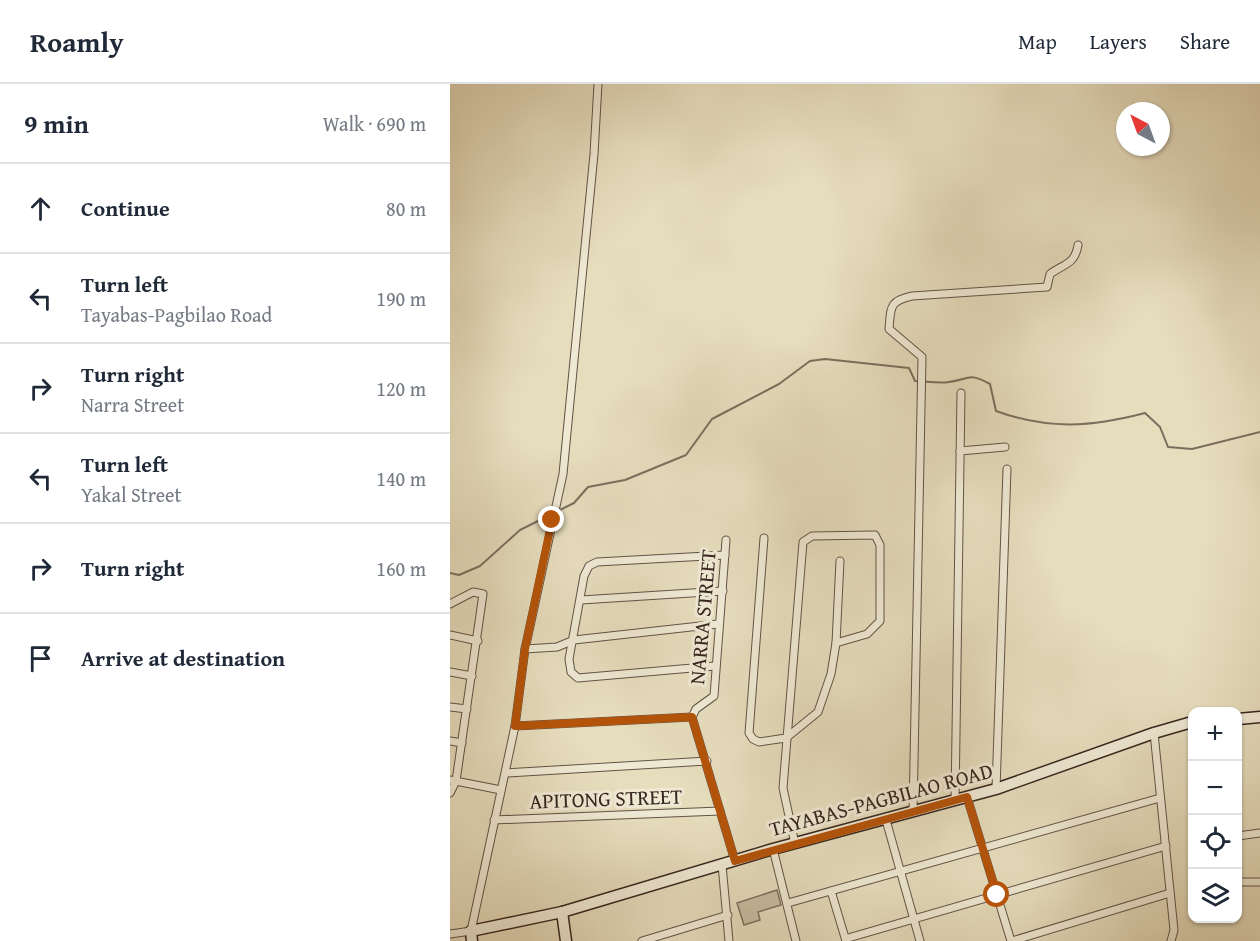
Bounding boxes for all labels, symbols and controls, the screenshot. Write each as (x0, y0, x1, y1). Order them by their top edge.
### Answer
text: Roamly (30, 21, 124, 62)
text: Map (1018, 26, 1057, 57)
text: Layers (1090, 26, 1147, 57)
text: Share (1180, 26, 1230, 57)
north arrow (1116, 102, 1170, 156)
text: 9 min (24, 104, 89, 143)
text: Walk · 690 m (323, 109, 426, 138)
icon: ahead (24, 192, 57, 225)
text: Continue (81, 192, 170, 224)
text: 80 m (386, 194, 426, 223)
text: Turn left (81, 268, 168, 300)
icon: left (24, 282, 57, 315)
text: 190 m (376, 284, 426, 313)
text: Tayabas-Pagbilao Road (81, 300, 272, 329)
text: Turn right (81, 358, 184, 390)
icon: right (24, 372, 57, 405)
text: 120 m (376, 374, 426, 403)
text: Narra Street (81, 390, 184, 419)
text: Turn left (81, 448, 168, 480)
icon: left (24, 462, 57, 495)
text: 140 m (376, 464, 426, 493)
text: Yakal Street (81, 480, 182, 509)
route end (538, 506, 564, 532)
street label: NARRA STREET (681, 548, 724, 686)
icon: right (24, 552, 57, 585)
text: Turn right (81, 552, 184, 584)
text: 160 m (376, 554, 426, 583)
icon: arrive (24, 642, 57, 675)
text: Arrive at destination (81, 642, 285, 674)
map controls (1188, 707, 1242, 923)
button: + (1188, 707, 1242, 761)
street label: TAYABAS-PAGBILAO ROAD (766, 755, 996, 844)
button: − (1188, 761, 1242, 815)
street label: APITONG STREET (529, 780, 683, 817)
button: locate (1188, 815, 1242, 869)
button: layers (1188, 869, 1242, 923)
route start (983, 881, 1009, 907)

